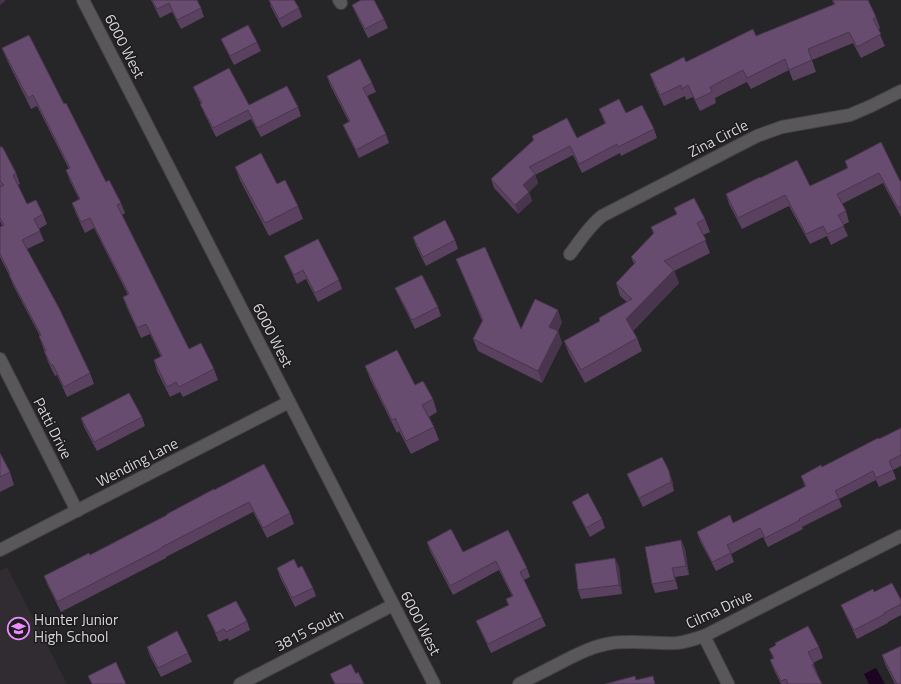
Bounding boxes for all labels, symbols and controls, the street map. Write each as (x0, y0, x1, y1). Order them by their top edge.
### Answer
street label: 6000 West (99, 10, 151, 83)
street label: Zina Circle (684, 113, 752, 163)
street label: 6000 West (247, 299, 299, 372)
street label: Patti Drive (28, 393, 78, 463)
street label: Wending Lane (92, 431, 182, 493)
street label: Cilma Drive (682, 584, 756, 634)
street label: 6000 West (395, 587, 447, 660)
street label: 3815 South (271, 603, 347, 657)
place label: Hunter Junior High School (34, 608, 118, 648)
school or university icon: Hunter Junior High School (6, 615, 32, 641)

